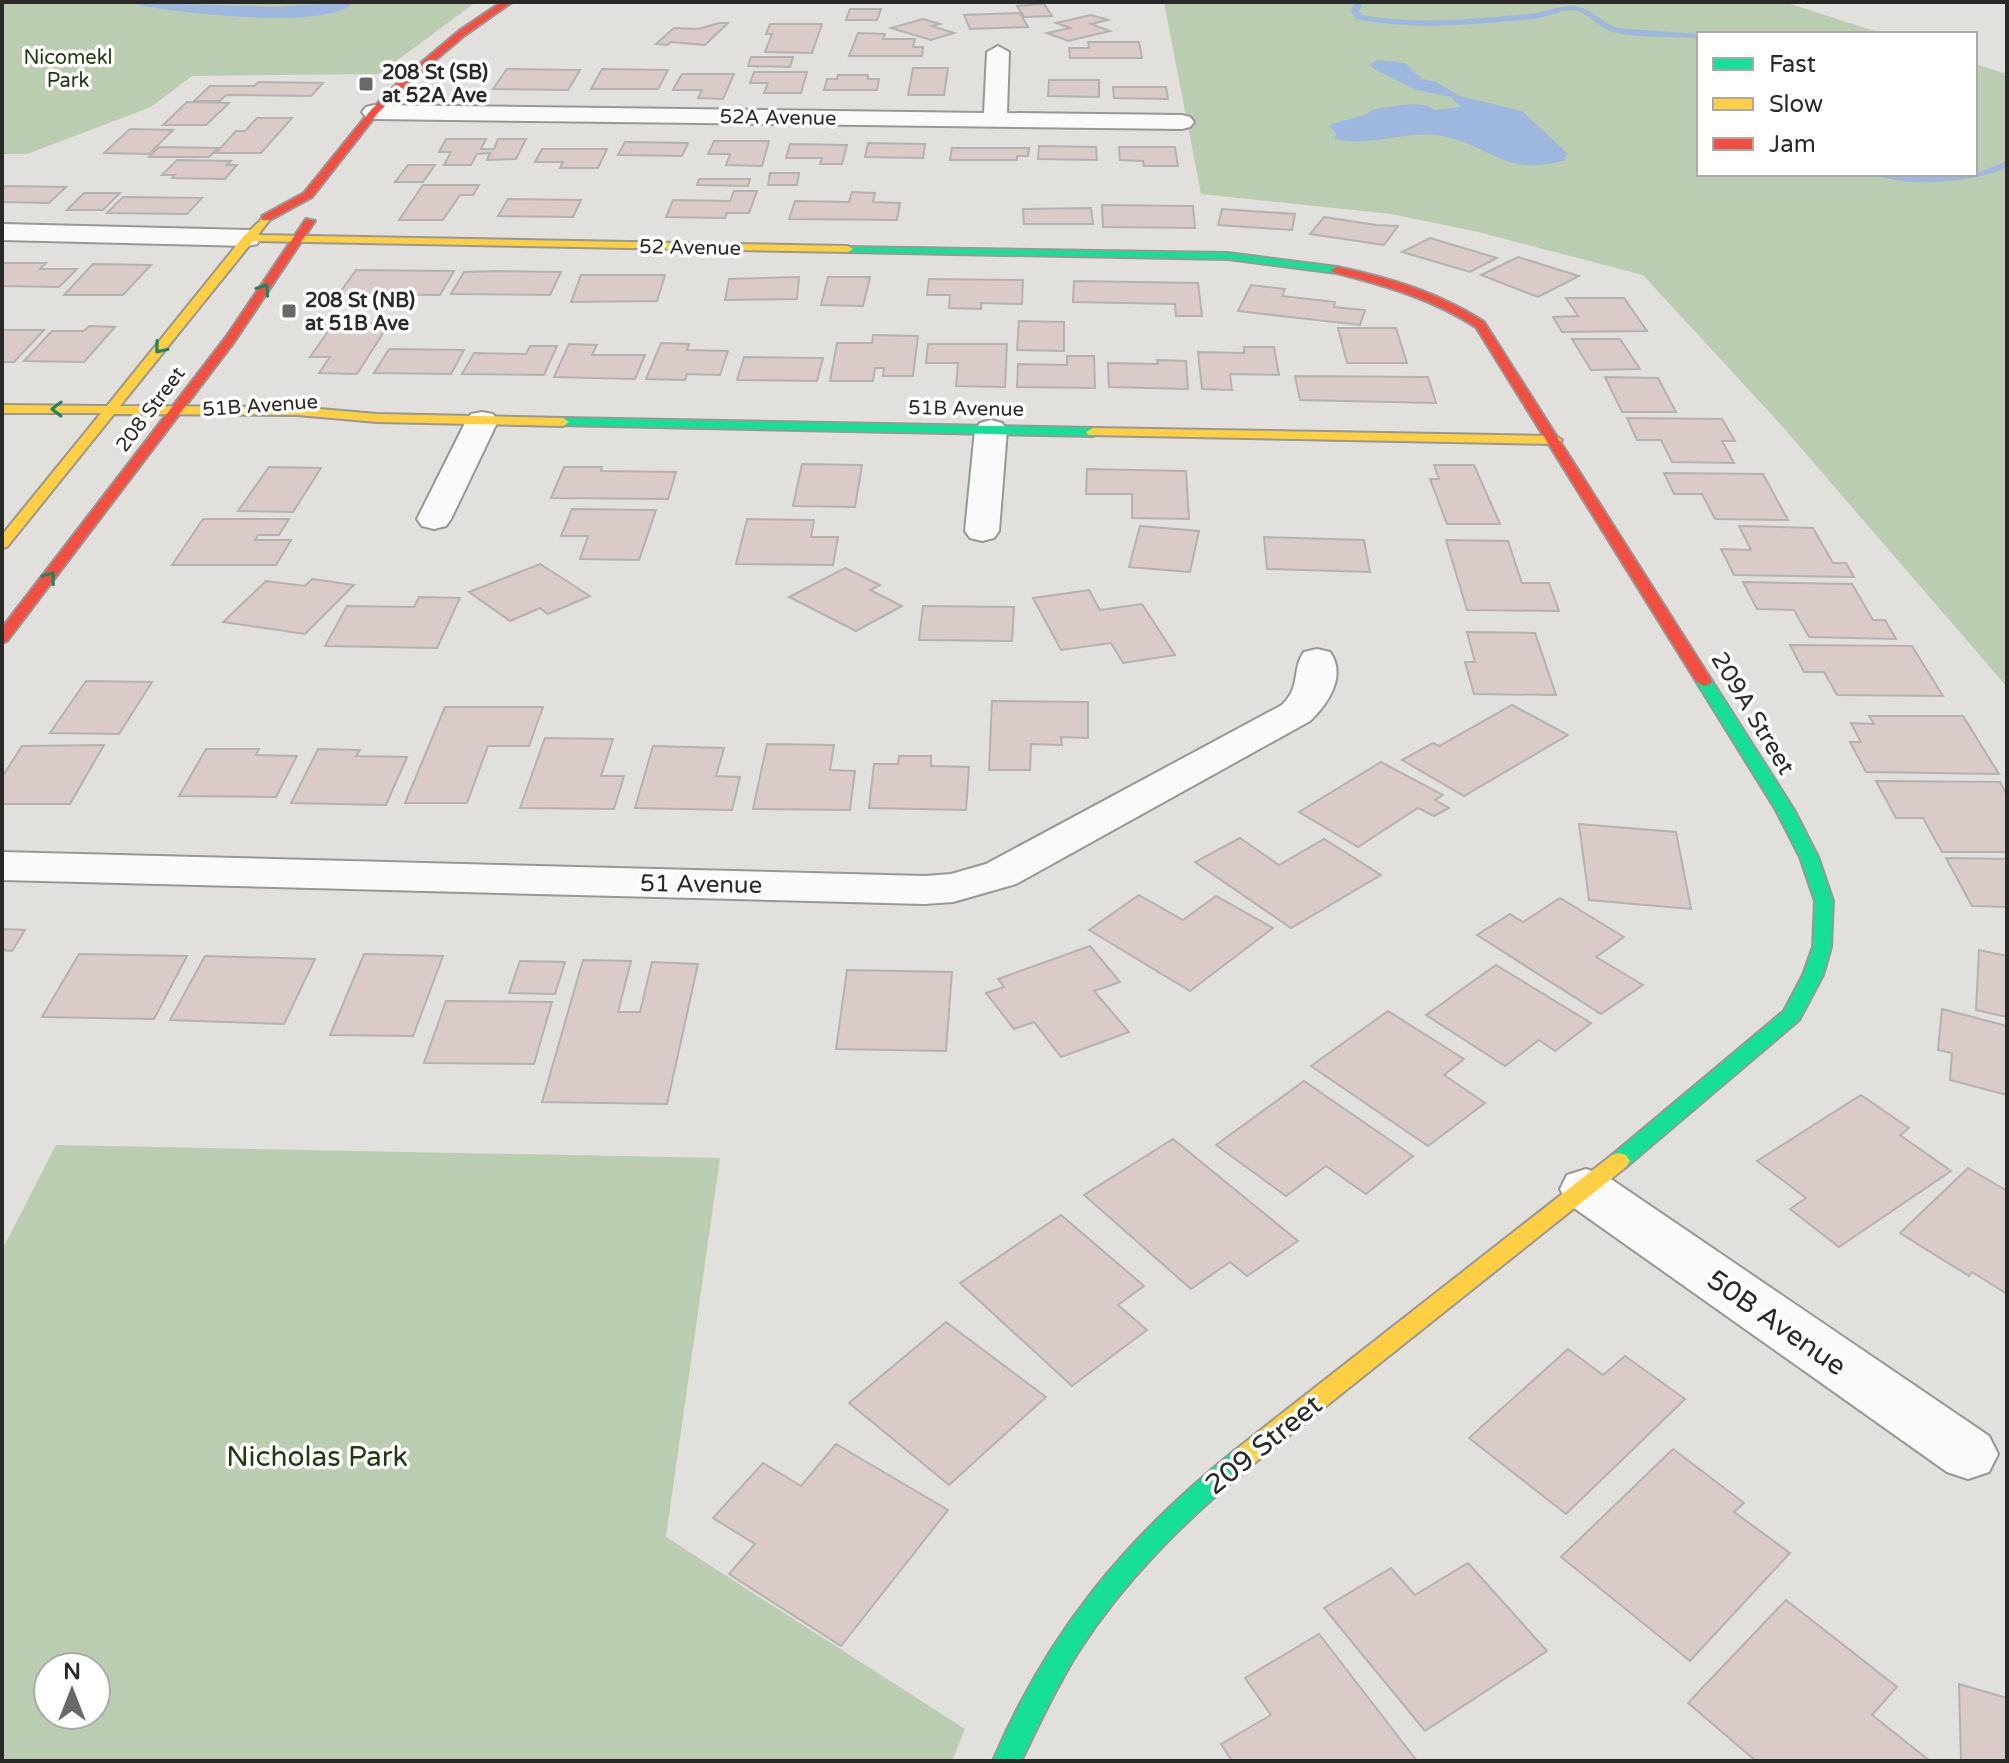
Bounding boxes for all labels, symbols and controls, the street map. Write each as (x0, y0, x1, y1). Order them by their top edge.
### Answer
legend (1697, 32, 1977, 176)
park label: Nicomekl Park (23, 46, 113, 93)
text: Fast (1769, 50, 1816, 79)
place label: 208 St (SB) at 52A Ave (382, 61, 488, 108)
marker: 208 St (SB) at 52A Ave (357, 75, 375, 93)
text: Slow (1769, 90, 1823, 119)
street label: 52A Avenue (719, 105, 837, 131)
text: Jam (1769, 130, 1816, 159)
street label: 52 Avenue (639, 235, 741, 261)
one-way arrow (254, 284, 269, 298)
place label: 208 St (NB) at 51B Ave (305, 289, 415, 336)
marker: 208 St (NB) at 51B Ave (280, 302, 298, 320)
one-way arrow (155, 339, 170, 353)
street label: 208 Street (111, 362, 191, 457)
street label: 51B Avenue (201, 390, 319, 422)
street label: 51B Avenue (908, 396, 1024, 422)
one-way arrow (50, 401, 63, 418)
one-way arrow (41, 571, 55, 586)
street label: 209A Street (1705, 647, 1801, 780)
street label: 51 Avenue (640, 869, 762, 900)
street label: 50B Avenue (1700, 1262, 1853, 1383)
street label: 209 Street (1199, 1387, 1329, 1502)
park label: Nicholas Park (226, 1440, 408, 1474)
north arrow (32, 1651, 112, 1731)
text: N (63, 1659, 81, 1685)

